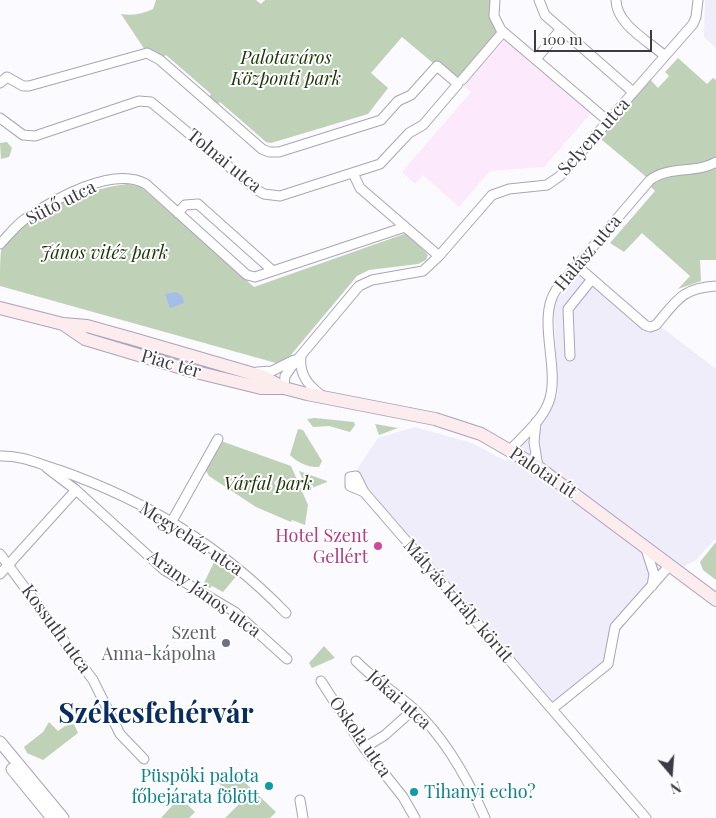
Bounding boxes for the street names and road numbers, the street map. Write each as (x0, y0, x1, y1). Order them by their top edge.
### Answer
street label: Selyem utca (554, 94, 634, 180)
street label: Tolnai utca (183, 125, 265, 197)
street label: Sütő utca (22, 176, 100, 230)
street label: Halász utca (550, 211, 626, 295)
street label: Piac tér (138, 345, 204, 383)
street label: Palotai út (505, 443, 581, 503)
street label: Megyeház utca (135, 498, 247, 580)
street label: Mátyás király körút (399, 535, 517, 667)
street label: Arany János utca (143, 546, 265, 642)
street label: Kossuth utca (17, 581, 95, 677)
street label: Jókai utca (363, 666, 435, 734)
street label: Oskola utca (324, 692, 396, 782)

